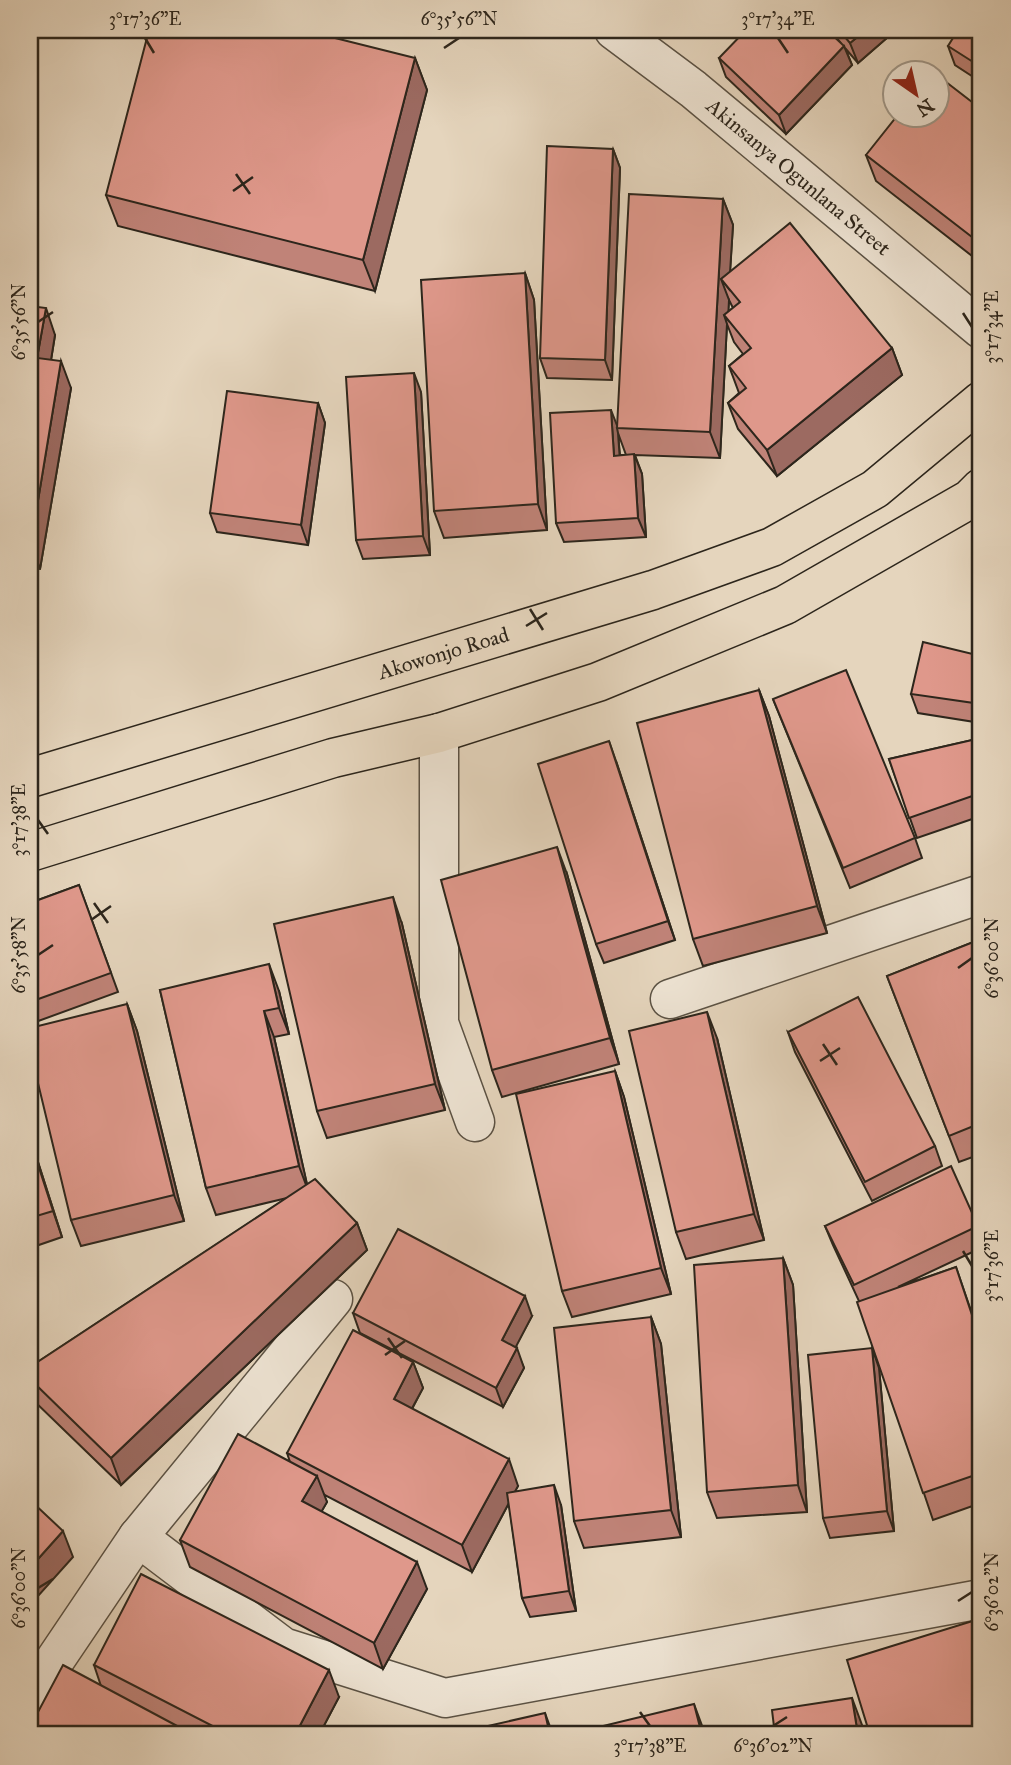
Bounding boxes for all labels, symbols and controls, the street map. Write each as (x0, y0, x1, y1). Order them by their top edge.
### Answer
text: 3°17'36"E (109, 8, 181, 30)
text: 6°35'56"N (420, 8, 498, 30)
text: 3°17'34"E (741, 8, 815, 30)
north arrow (881, 60, 951, 130)
street label: Akinsanya Ogunlana Street (700, 92, 896, 262)
text: N (912, 94, 938, 122)
text: 6°35'56"N (8, 283, 30, 361)
text: 3°17'34"E (981, 290, 1003, 364)
street label: Akowonjo Road (374, 621, 513, 685)
text: 3°17'38"E (8, 783, 30, 856)
text: 6°35'58"N (8, 916, 30, 994)
text: 6°36'00"N (981, 917, 1003, 999)
text: 3°17'36"E (981, 1230, 1003, 1302)
text: 6°36'00"N (8, 1547, 30, 1629)
text: 6°36'02"N (981, 1552, 1003, 1632)
text: 3°17'38"E (614, 1735, 687, 1757)
text: 6°36'02"N (733, 1735, 813, 1757)

